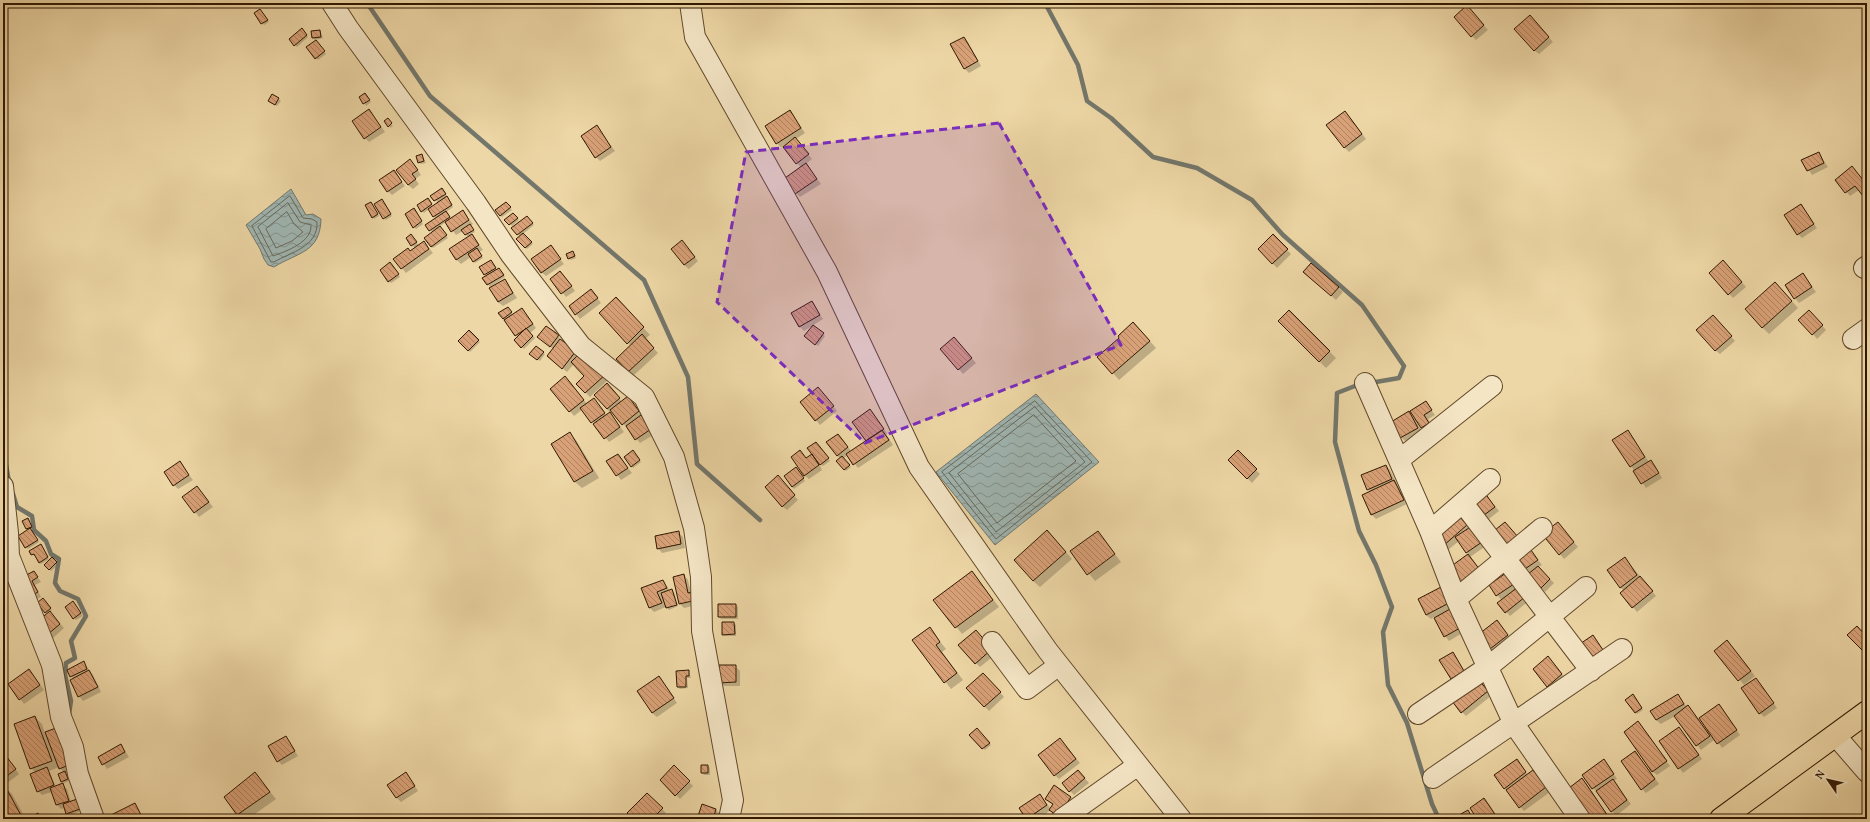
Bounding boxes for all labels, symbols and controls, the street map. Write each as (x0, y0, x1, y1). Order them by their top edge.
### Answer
north arrow (1808, 760, 1848, 800)
text: N (1812, 768, 1829, 783)

